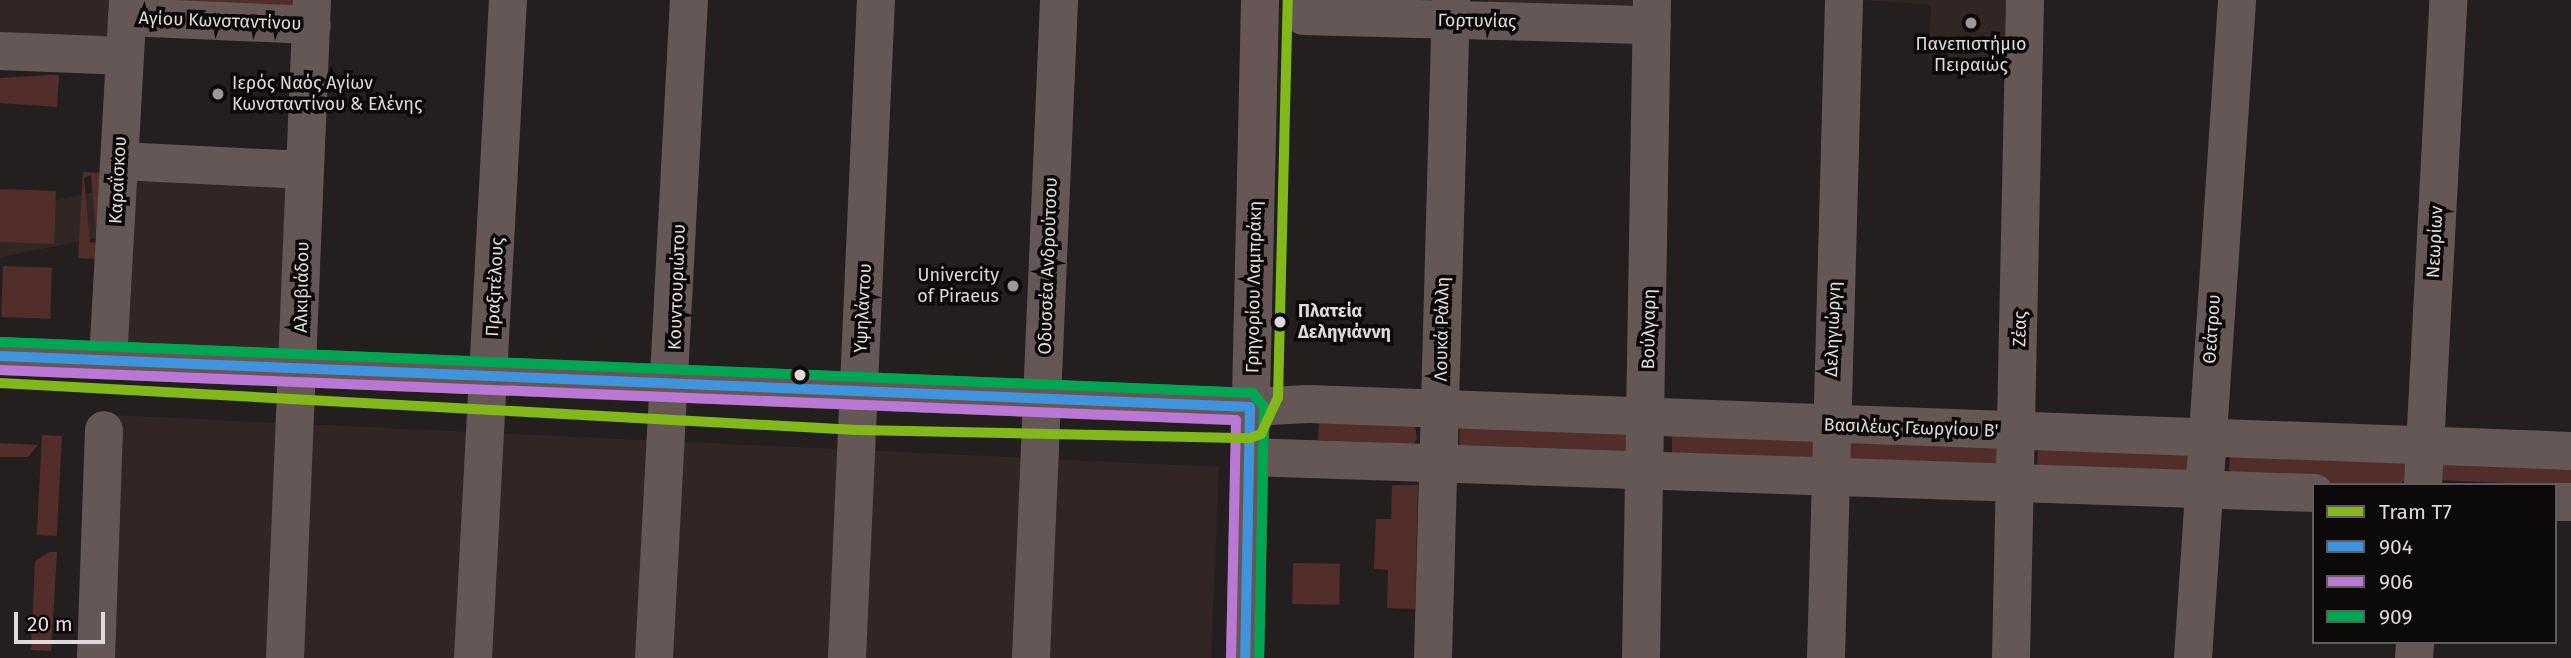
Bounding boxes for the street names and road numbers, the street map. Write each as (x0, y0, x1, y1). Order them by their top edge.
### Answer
street label: Αγίου Κωνσταντίνου (138, 7, 302, 35)
street label: Γορτυνίας (1437, 10, 1517, 32)
street label: Καραΐσκου (105, 136, 131, 224)
street label: Οδυσσέα Ανδρούτσου (1034, 177, 1062, 355)
street label: Γρηγορίου Λαμπράκη (1242, 201, 1266, 373)
street label: Νεωρίων (2422, 205, 2448, 279)
street label: Κουντουριώτου (664, 224, 690, 350)
street label: Πραξιτέλους (482, 237, 508, 337)
street label: Αλκιβιάδου (290, 241, 314, 333)
street label: Υψηλάντου (850, 263, 876, 353)
street label: Λουκά Ράλλη (1430, 276, 1454, 382)
street label: Δεληγιώργη (1821, 281, 1845, 377)
street label: Βούλγαρη (1637, 289, 1661, 369)
street label: Θεάτρου (2199, 293, 2225, 365)
street label: Ζέας (2009, 311, 2031, 347)
street label: Βασιλέως Γεωργίου Β' (1823, 414, 1999, 442)

